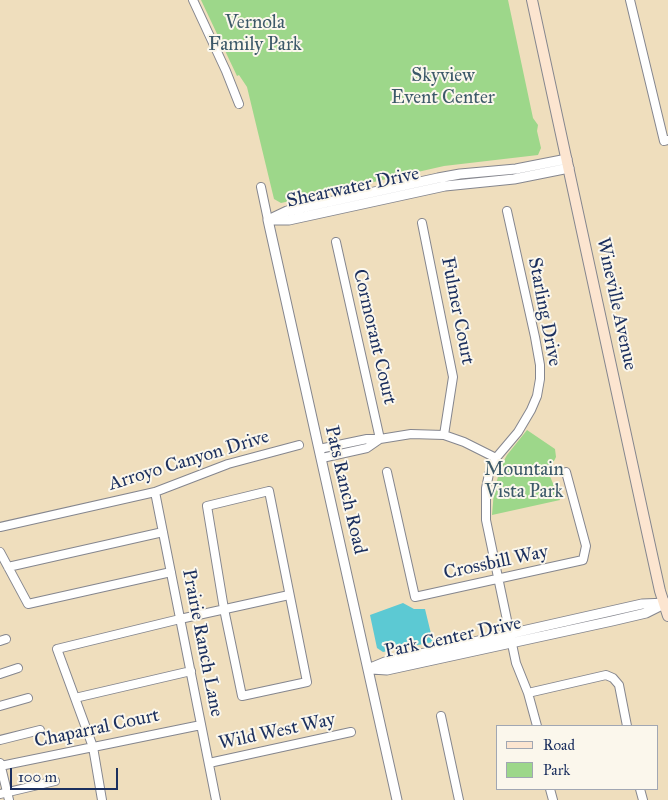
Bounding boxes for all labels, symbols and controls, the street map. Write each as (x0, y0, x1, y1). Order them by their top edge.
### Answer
park label: Vernola Family Park (208, 12, 302, 56)
park label: Skyview Event Center (391, 65, 495, 109)
street label: Shearwater Drive (285, 163, 421, 213)
street label: Wineville Avenue (591, 236, 641, 372)
street label: Fulmer Court (435, 255, 479, 367)
street label: Starling Drive (522, 256, 566, 368)
street label: Cormorant Court (347, 267, 401, 407)
street label: Pats Ranch Road (319, 424, 371, 556)
street label: Arroyo Canyon Drive (106, 426, 272, 496)
park label: Mountain Vista Park (484, 459, 564, 503)
street label: Crossbill Way (442, 541, 550, 585)
street label: Prairie Ranch Lane (176, 567, 228, 719)
street label: Park Center Drive (383, 612, 523, 664)
street label: Chaparral Court (32, 705, 162, 753)
street label: Wild West Way (217, 709, 337, 755)
legend (496, 725, 658, 790)
text: Road (543, 736, 575, 754)
scale bar (12, 758, 120, 790)
text: Park (543, 761, 570, 779)
text: 100 m (18, 768, 57, 786)

